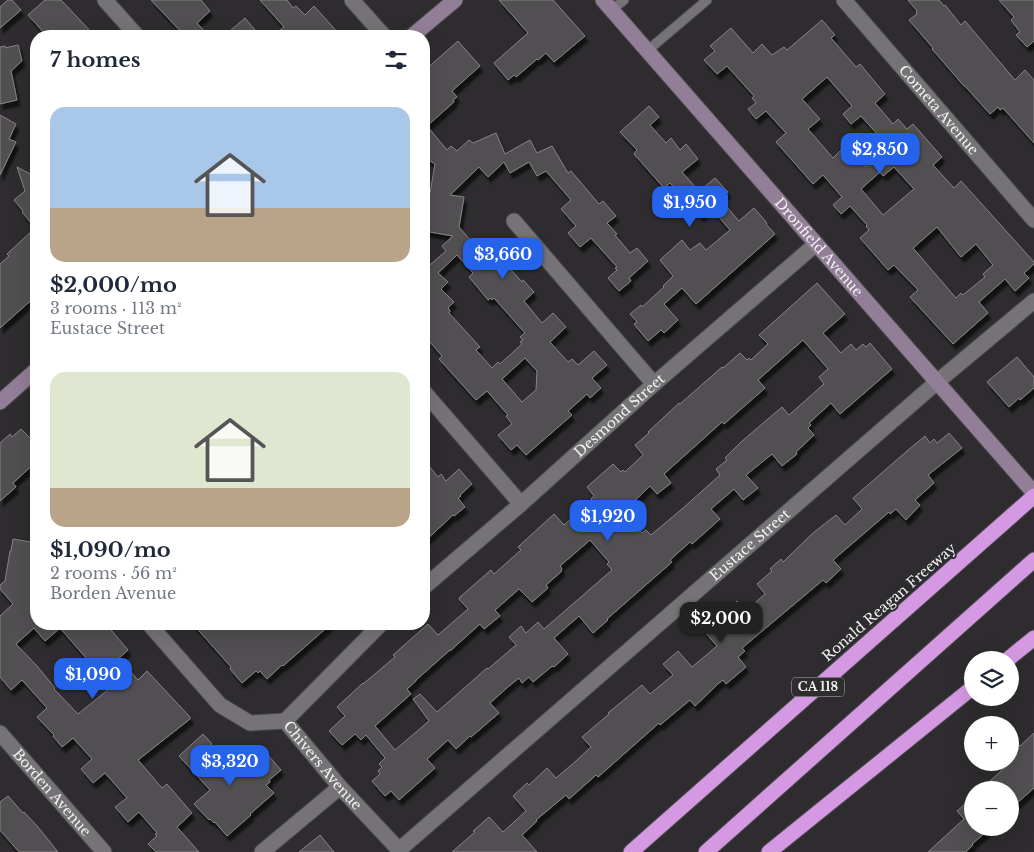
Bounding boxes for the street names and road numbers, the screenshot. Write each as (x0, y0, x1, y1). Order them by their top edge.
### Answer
street label: Cometa Avenue (895, 61, 983, 158)
street label: Dronfield Avenue (771, 194, 867, 300)
street label: Desmond Street (570, 369, 669, 461)
street label: Eustace Street (706, 505, 794, 585)
street label: Ronald Reagan Freeway (818, 539, 960, 665)
road number: CA 118 (792, 678, 844, 696)
street label: Chivers Avenue (280, 717, 366, 814)
street label: Borden Avenue (9, 745, 95, 840)

